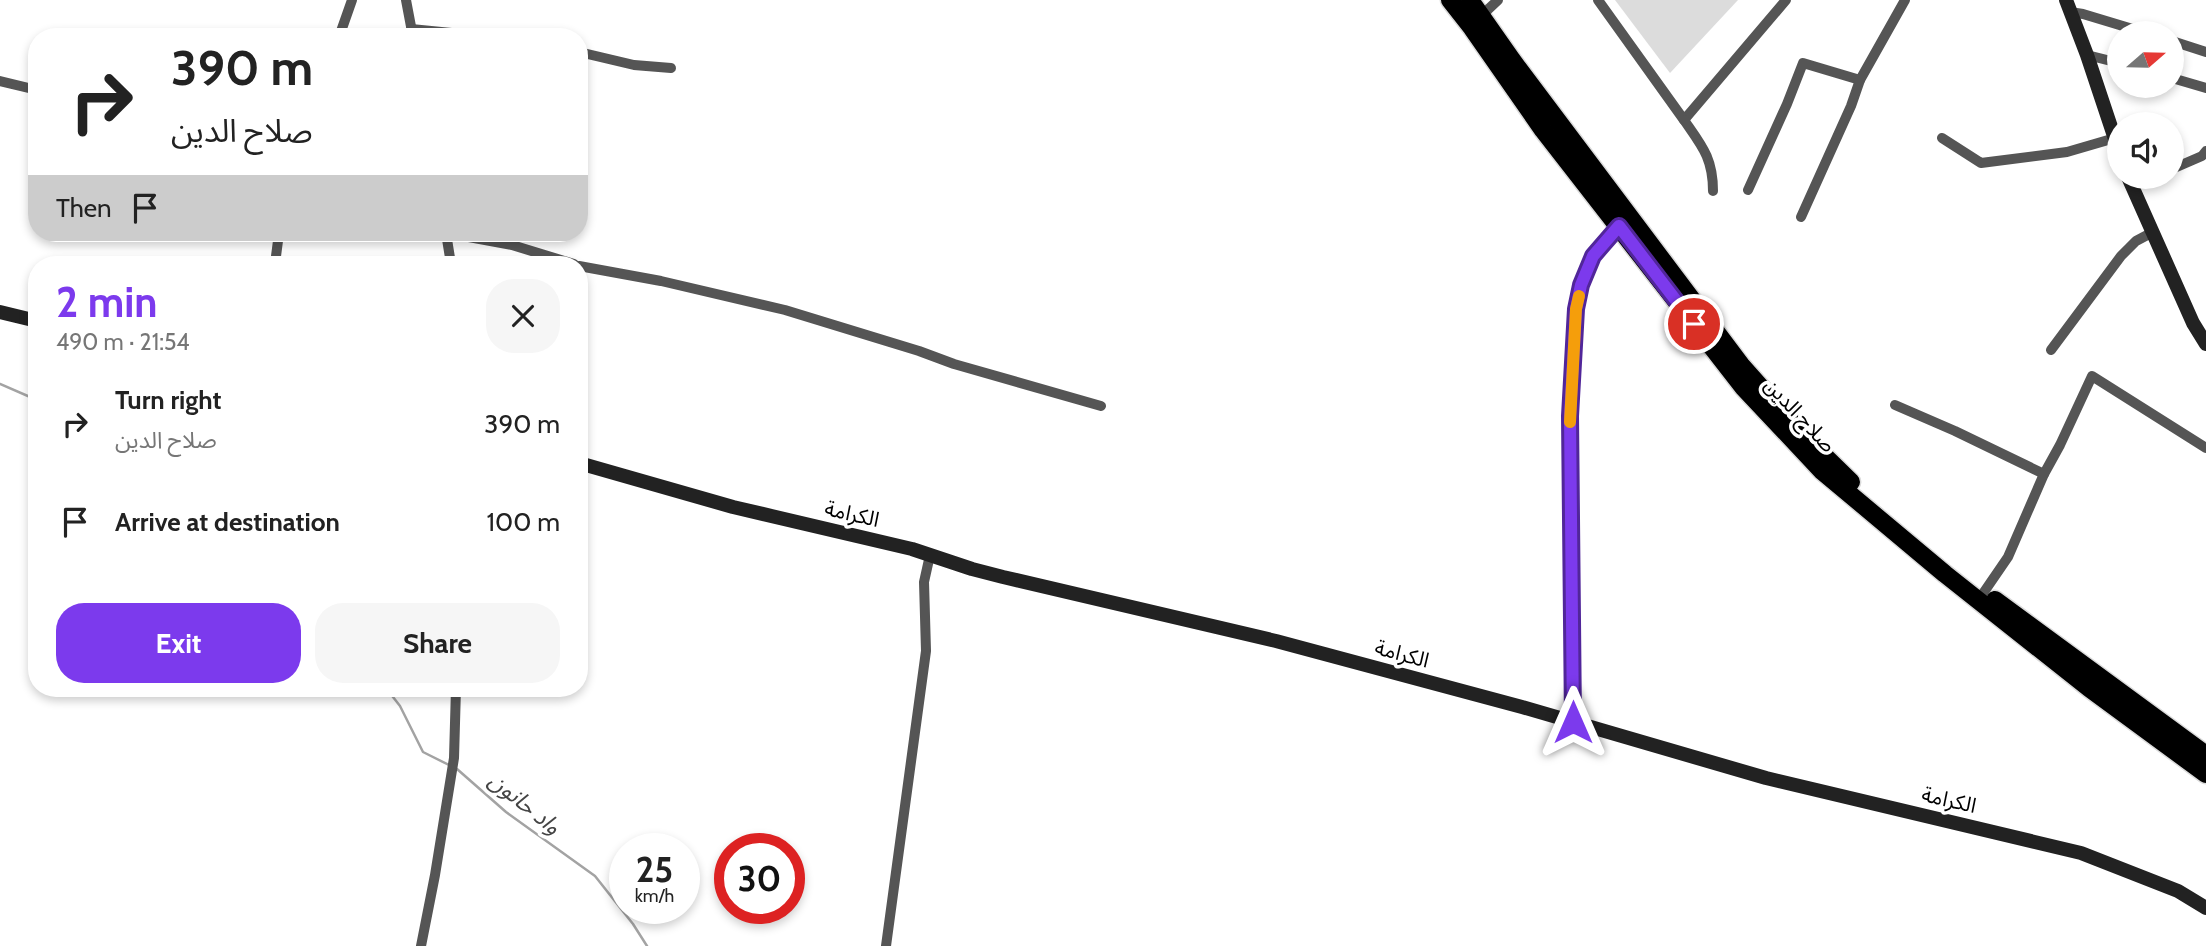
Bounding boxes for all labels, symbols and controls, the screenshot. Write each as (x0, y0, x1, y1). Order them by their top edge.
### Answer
north arrow (2107, 21, 2184, 98)
map controls (2107, 21, 2184, 189)
text: 390 m (171, 38, 313, 97)
icon: right (56, 56, 147, 147)
text: صلاح الدين (171, 111, 313, 150)
button: sound (2107, 112, 2184, 189)
icon: arrive (126, 189, 164, 227)
text: Then (56, 192, 112, 224)
text: 2 min (56, 276, 157, 328)
button: close (486, 279, 560, 353)
pin (1664, 294, 1724, 354)
icon: arrive (1675, 305, 1713, 343)
text: 490 m · 21:54 (56, 328, 190, 356)
street label: صلاح الدين (1757, 372, 1841, 459)
text: Turn right (115, 384, 221, 416)
icon: right (56, 405, 94, 443)
text: 390 m (484, 408, 560, 440)
text: صلاح الدين (115, 426, 217, 454)
street label: الكرامة (822, 495, 882, 532)
icon: arrive (56, 503, 94, 541)
text: Arrive at destination (115, 506, 340, 538)
text: 100 m (487, 506, 560, 538)
button: Exit (56, 603, 301, 683)
button: Share (315, 603, 560, 683)
street label: الكرامة (1372, 634, 1432, 673)
position arrow (1536, 685, 1610, 759)
water label: واد حانون (483, 766, 567, 840)
street label: الكرامة (1919, 781, 1979, 818)
speed limit sign: 30 (714, 833, 805, 924)
text: 25 (636, 848, 673, 891)
text: km/h (635, 885, 674, 907)

